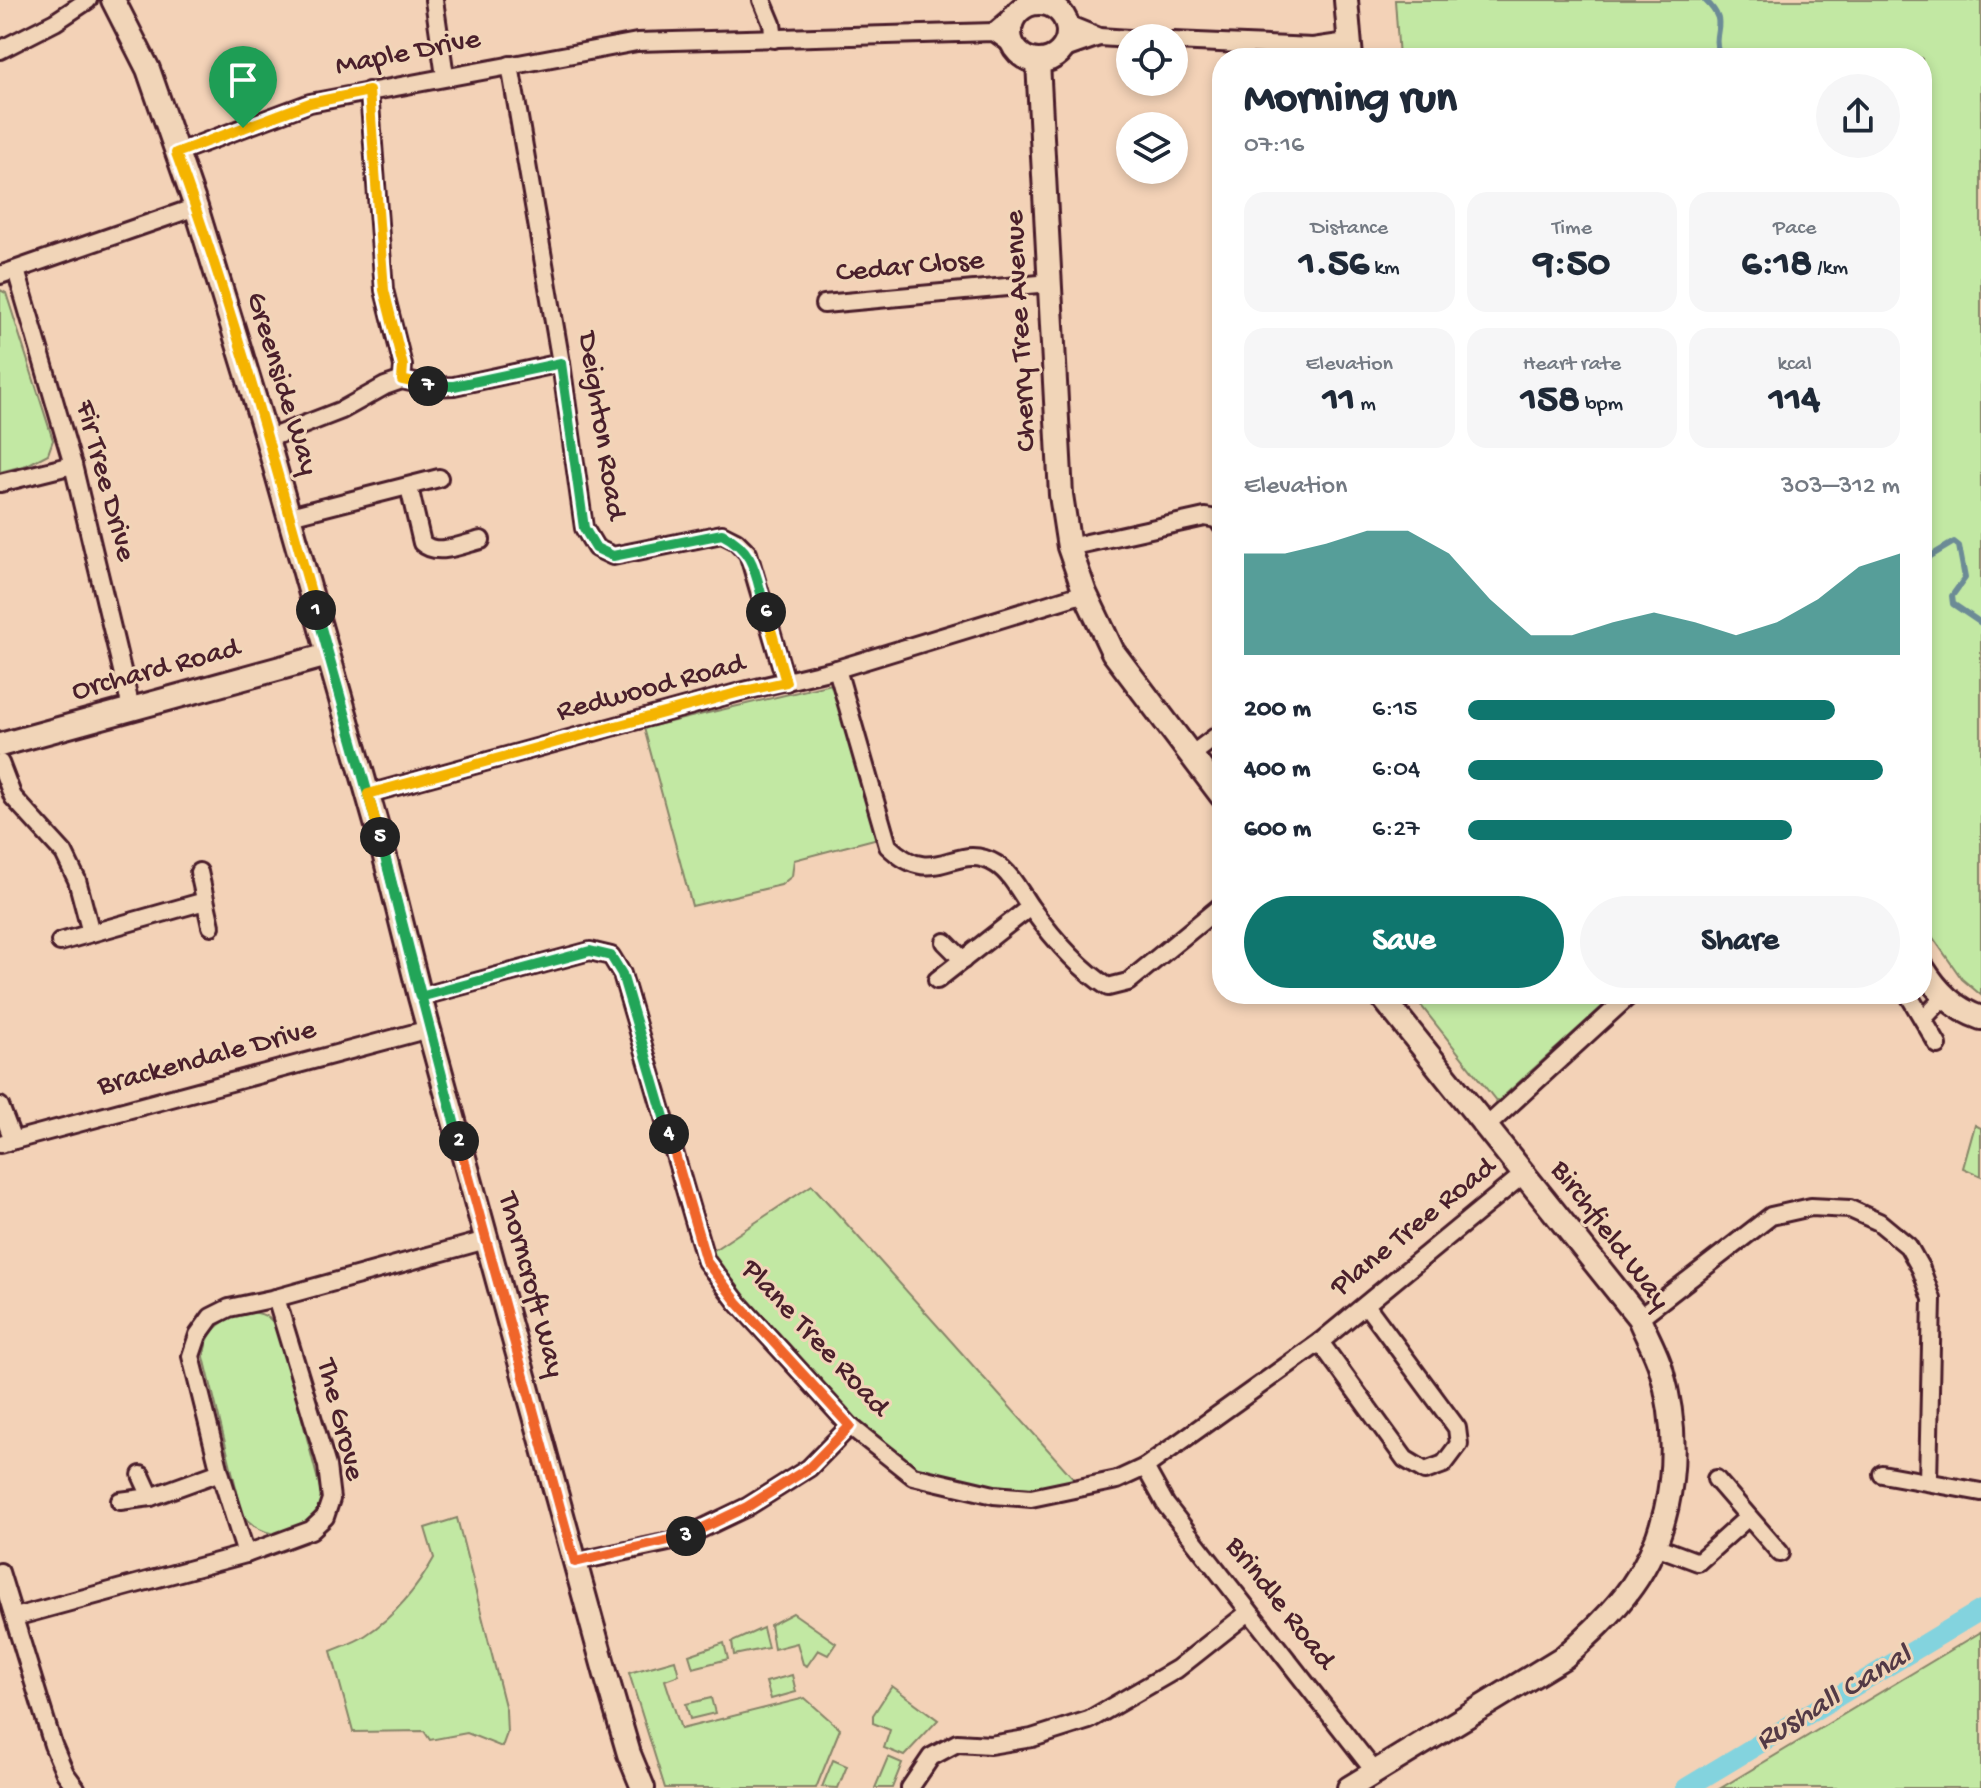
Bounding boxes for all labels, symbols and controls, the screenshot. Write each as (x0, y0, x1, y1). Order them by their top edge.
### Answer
street label: Maple Drive (333, 23, 484, 85)
map controls (1116, 24, 1188, 184)
button: locate (1116, 24, 1188, 96)
pin (209, 46, 277, 128)
icon: arrive (221, 58, 265, 102)
button: share (1816, 74, 1900, 158)
text: Morning run (1244, 75, 1457, 127)
button: layers (1116, 112, 1188, 184)
text: 07:16 (1244, 131, 1304, 162)
street label: Cherry Tree Avenue (998, 209, 1046, 452)
text: Distance (1310, 216, 1388, 242)
text: Time (1552, 216, 1592, 242)
text: Pace (1773, 216, 1816, 242)
text: 1.56 (1299, 242, 1369, 289)
text: 9:50 (1534, 242, 1610, 289)
text: 6:18 (1741, 242, 1812, 289)
street label: Cedar Close (834, 244, 986, 292)
text: km (1369, 256, 1400, 282)
text: /km (1812, 256, 1848, 282)
street label: Greenside Way (237, 288, 325, 480)
street label: Deighton Road (568, 328, 632, 525)
text: Elevation (1306, 352, 1393, 378)
text: Heart rate (1523, 352, 1621, 378)
text: kcal (1777, 352, 1812, 378)
pin: 7 (408, 366, 448, 406)
text: 7 (422, 373, 434, 399)
text: 11 (1323, 378, 1355, 425)
text: 158 (1521, 378, 1580, 425)
text: 114 (1769, 378, 1820, 425)
text: m (1355, 392, 1376, 418)
text: bpm (1580, 392, 1623, 418)
street label: Fir Tree Drive (65, 396, 142, 566)
text: Elevation (1244, 472, 1347, 503)
text: 303–312 m (1781, 472, 1900, 503)
pin: 1 (296, 590, 336, 630)
pin: 6 (746, 592, 786, 632)
text: 1 (312, 597, 320, 623)
text: 6 (760, 599, 772, 625)
street label: Orchard Road (68, 631, 246, 710)
street label: Redwood Road (553, 646, 751, 731)
text: 200 m (1244, 695, 1311, 726)
text: 6:15 (1372, 695, 1418, 726)
text: 400 m (1244, 755, 1310, 786)
text: 6:04 (1372, 755, 1420, 786)
text: 600 m (1244, 815, 1311, 846)
text: 6:27 (1372, 815, 1420, 846)
pin: 5 (360, 817, 400, 857)
text: 5 (374, 824, 386, 850)
button: Save (1244, 896, 1564, 988)
button: Share (1580, 896, 1900, 988)
street label: Brackendale Drive (93, 1013, 321, 1105)
pin: 4 (649, 1114, 689, 1154)
pin: 2 (439, 1121, 479, 1161)
text: 4 (664, 1121, 674, 1147)
text: 2 (454, 1128, 464, 1154)
street label: Plane Tree Road (1324, 1149, 1506, 1306)
street label: Birchfield Way (1541, 1154, 1677, 1318)
street label: Thorncroft Way (488, 1187, 572, 1381)
street label: Plane Tree Road (731, 1252, 897, 1427)
street label: The Grove (307, 1354, 371, 1485)
pin: 3 (666, 1516, 706, 1556)
text: 3 (680, 1523, 692, 1549)
street label: Brindle Road (1216, 1530, 1343, 1679)
water label: Rushall Canal (1749, 1637, 1921, 1760)

